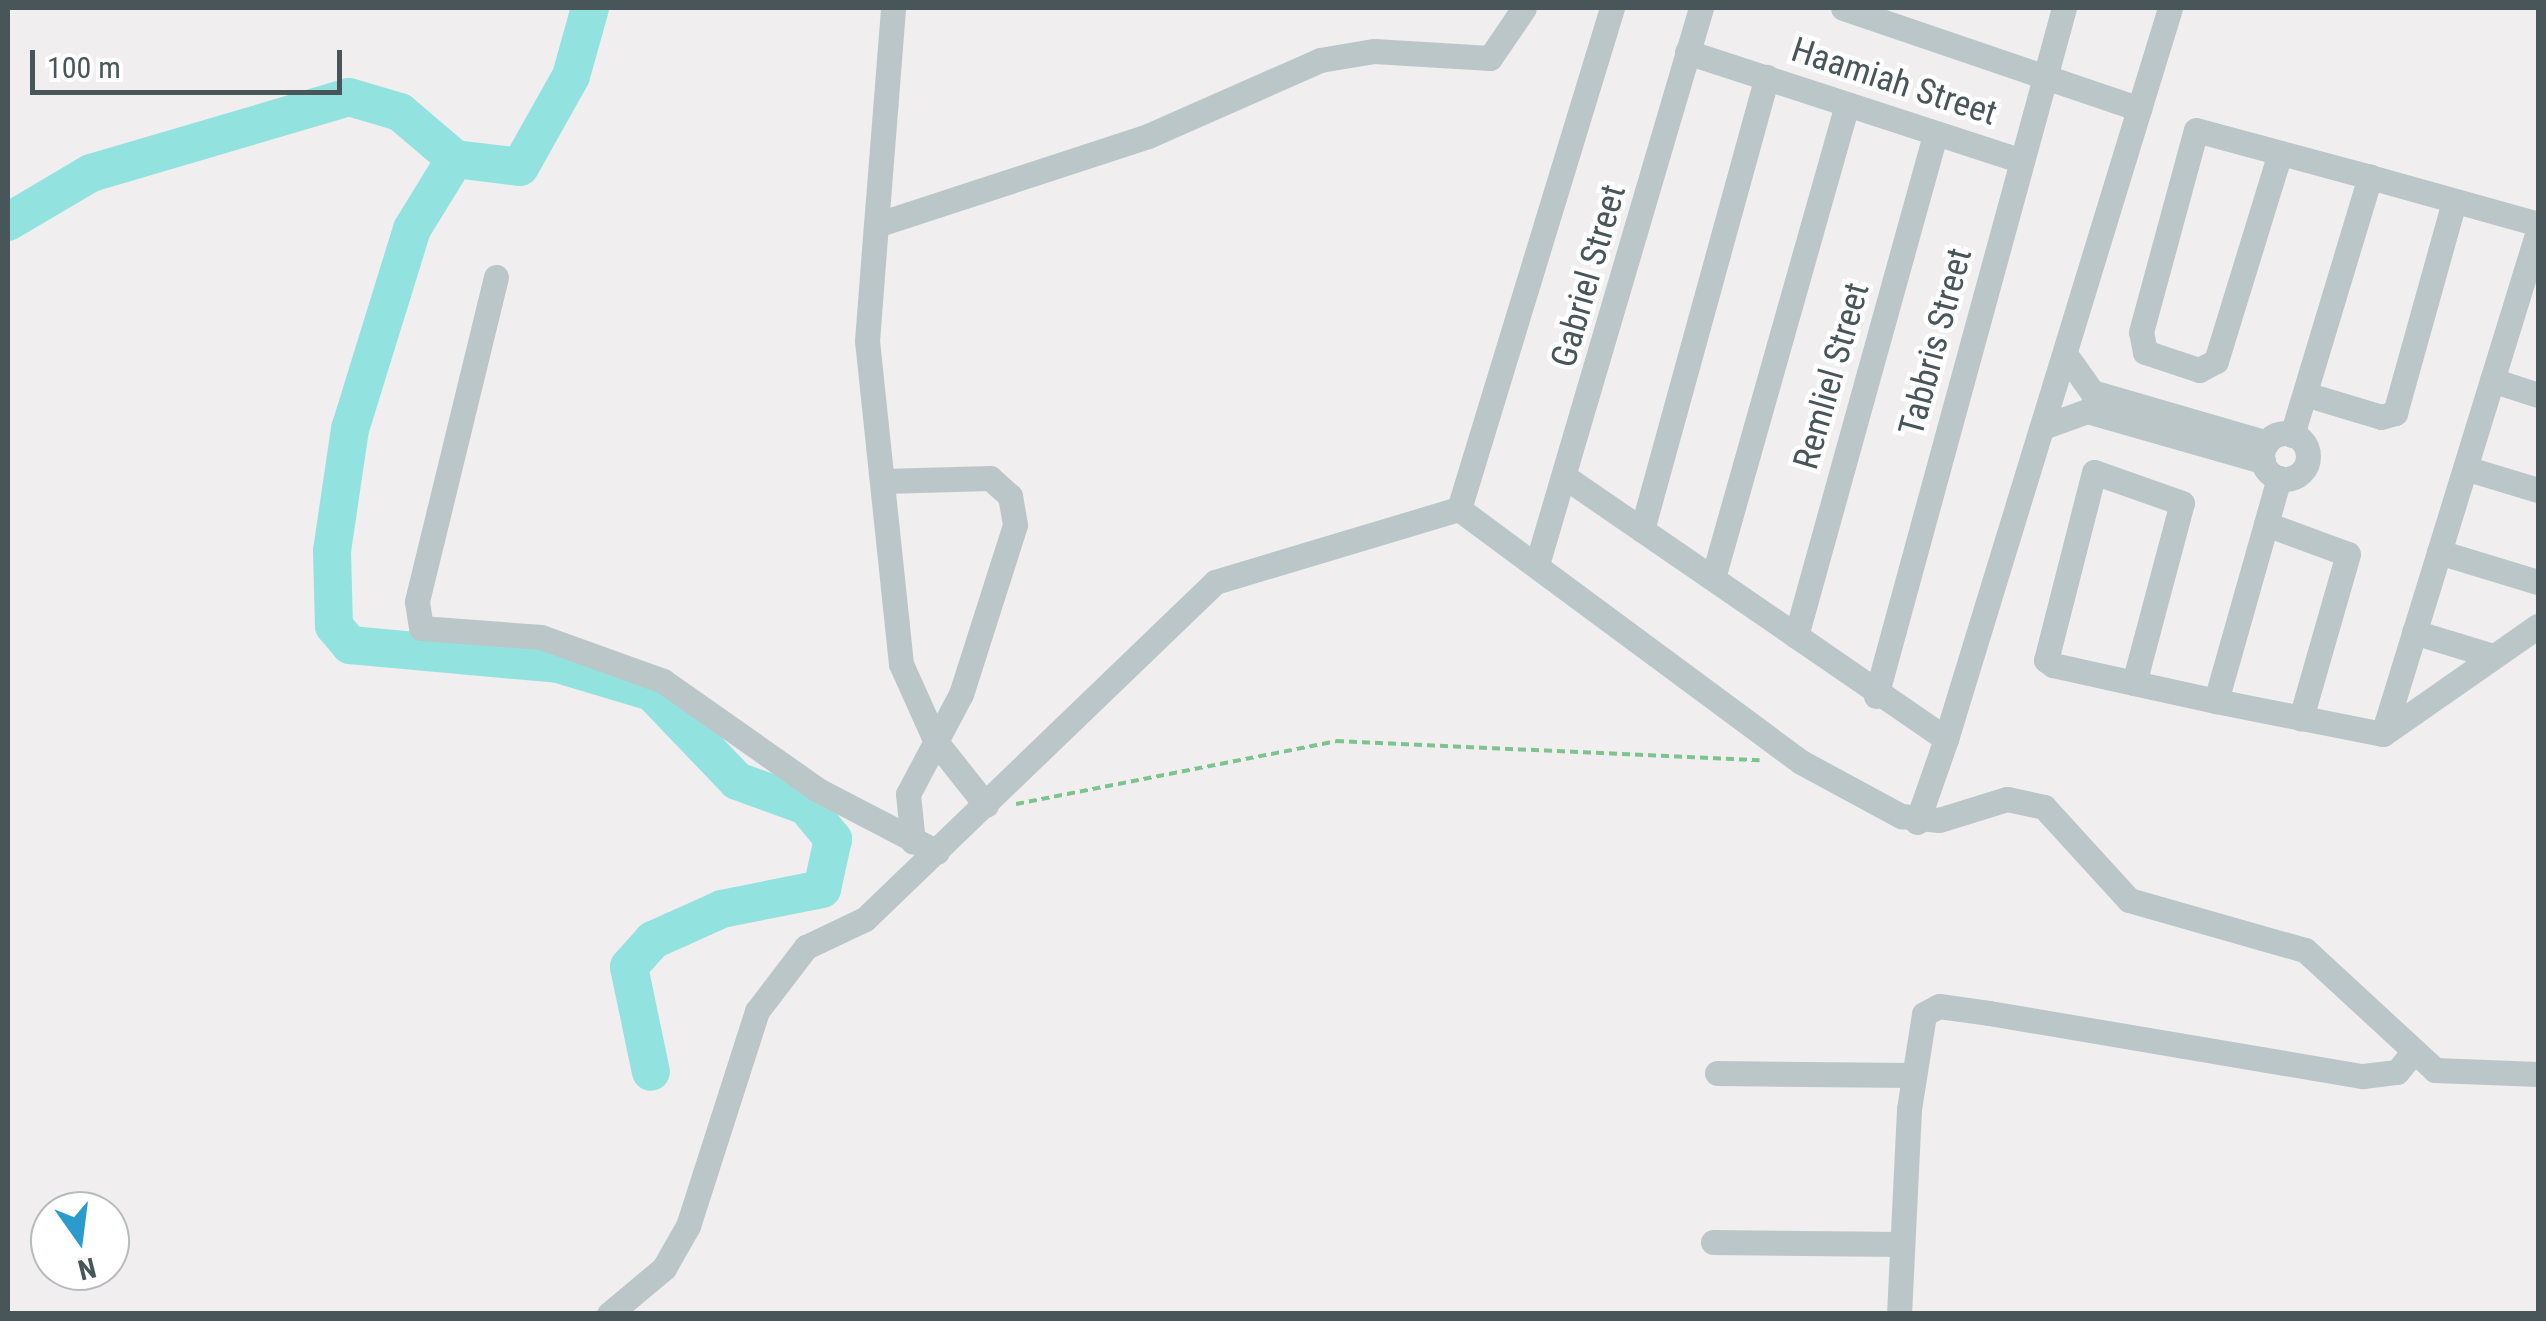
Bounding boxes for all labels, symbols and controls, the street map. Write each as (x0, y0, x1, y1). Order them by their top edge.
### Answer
street label: Haamiah Street (1786, 29, 2002, 135)
scale bar (35, 30, 348, 92)
text: 100 m (47, 50, 121, 85)
street label: Gabriel Street (1543, 180, 1635, 372)
street label: Tabbris Street (1891, 244, 1981, 440)
street label: Remliel Street (1785, 278, 1879, 474)
north arrow (30, 1191, 130, 1291)
text: N (75, 1251, 99, 1287)

